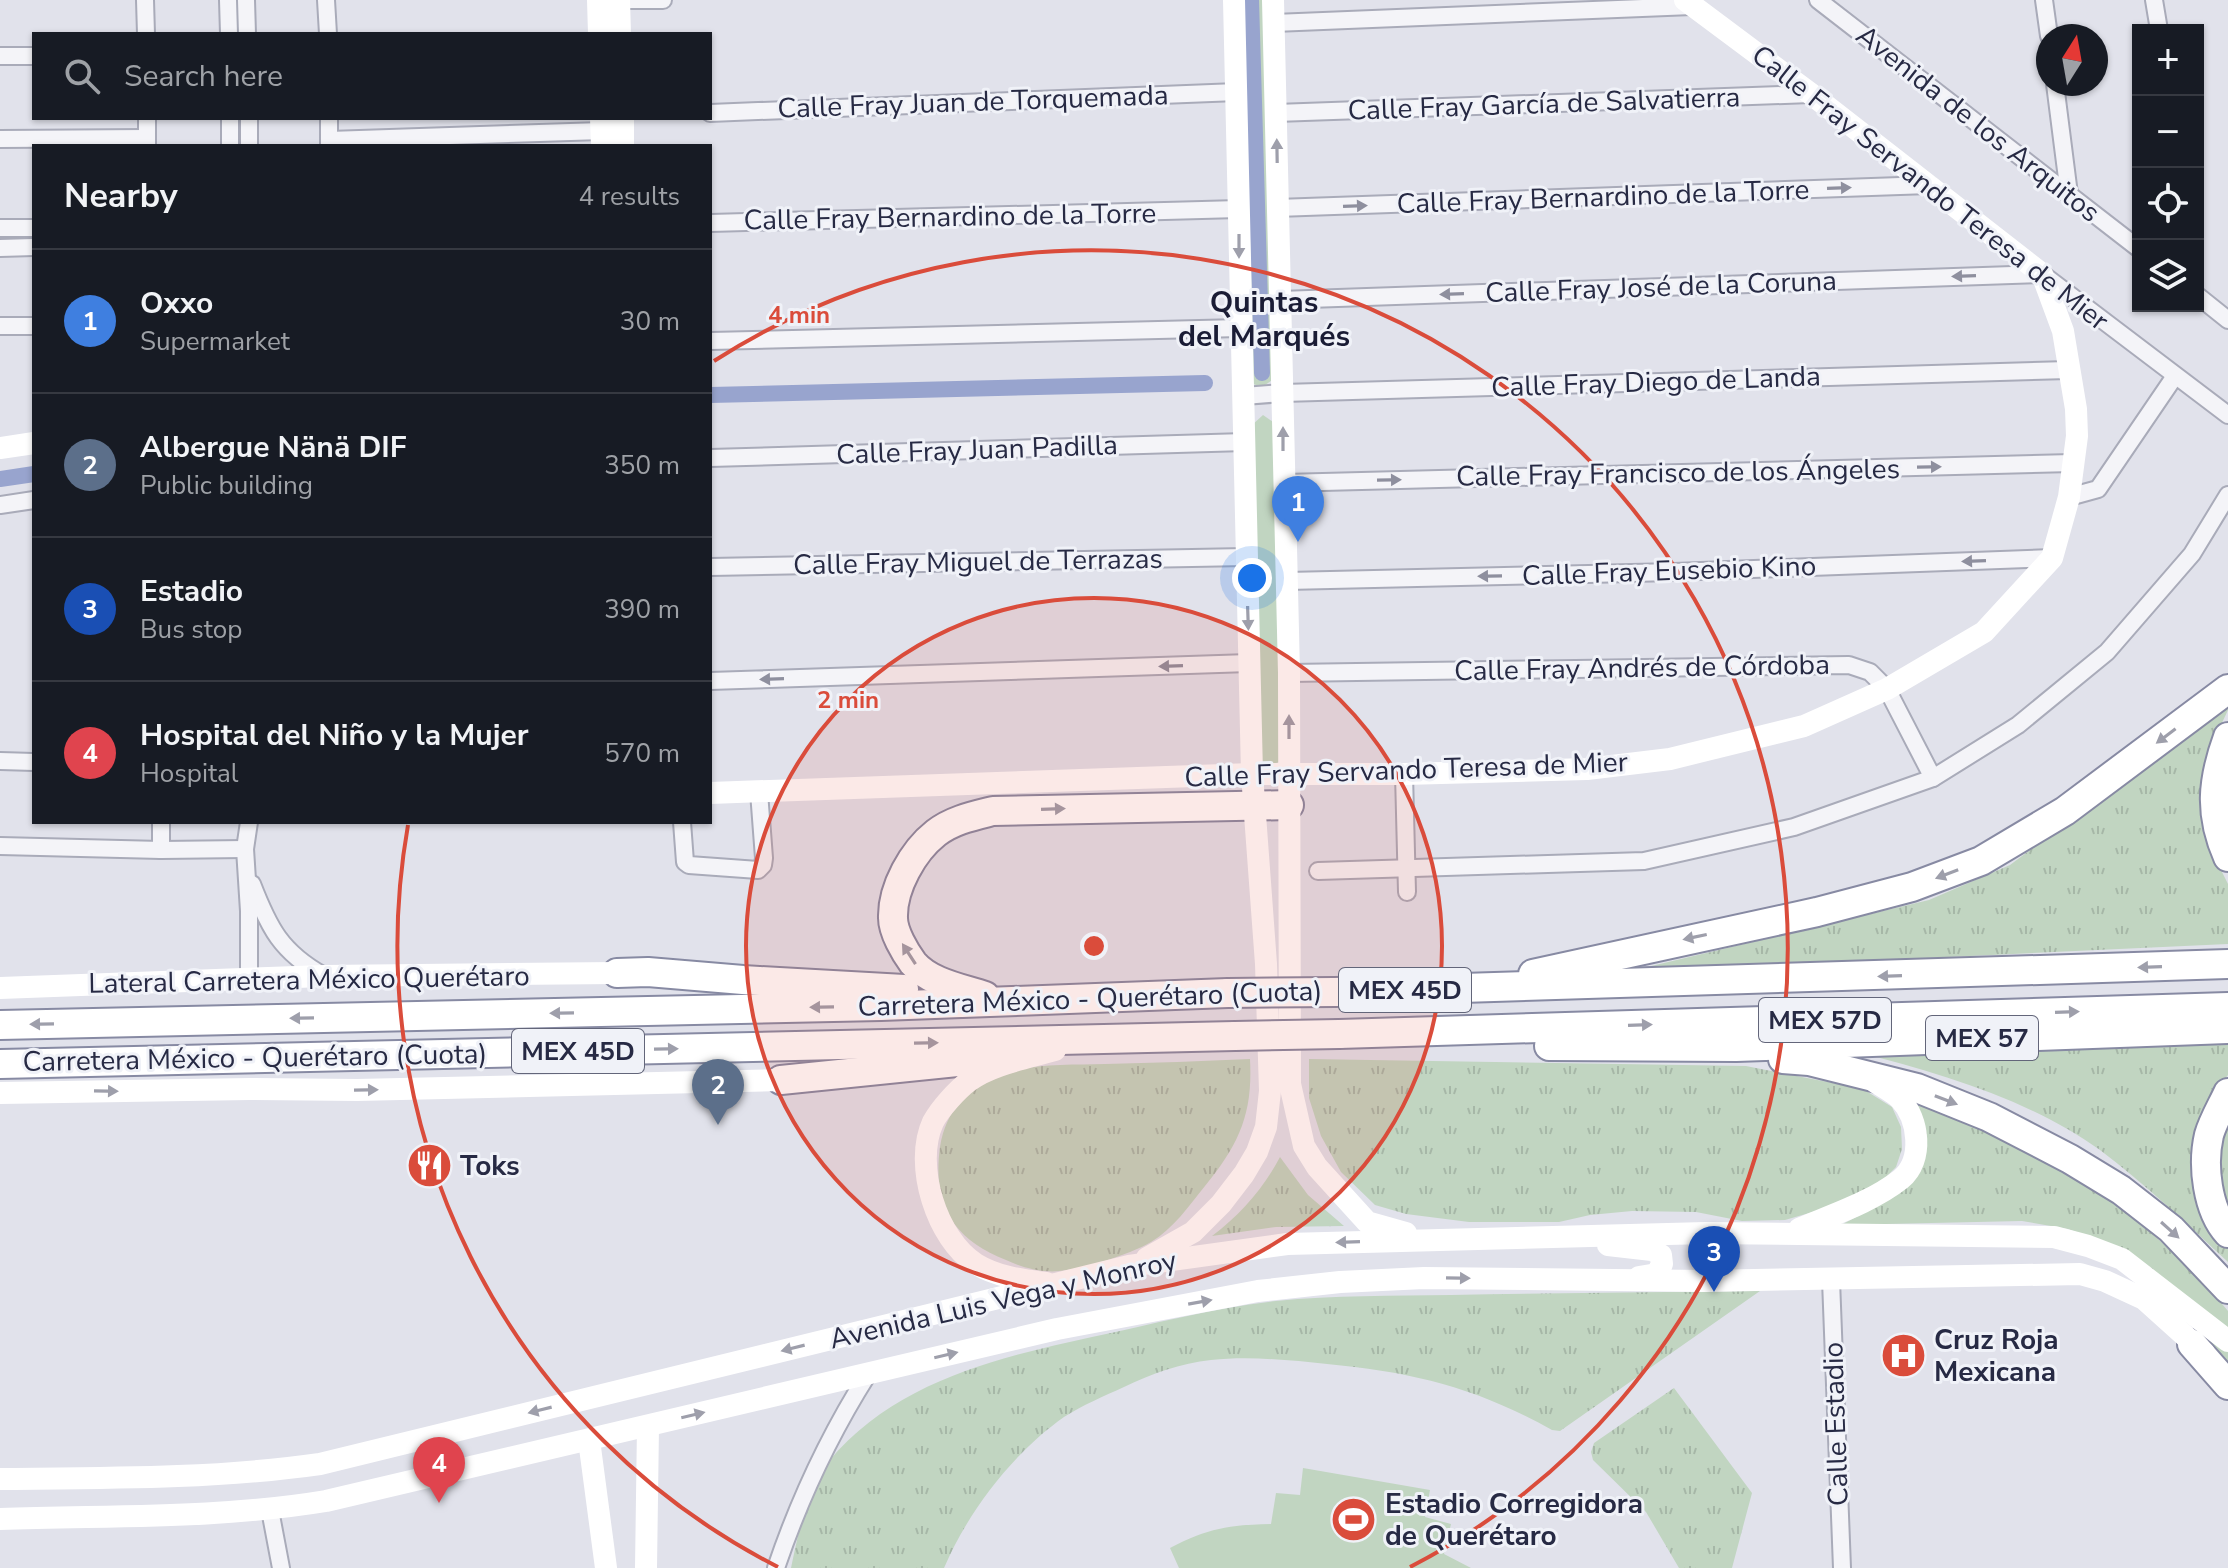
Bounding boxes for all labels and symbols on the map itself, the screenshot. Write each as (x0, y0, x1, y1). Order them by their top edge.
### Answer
street label: Avenida de los Arquitos (1848, 17, 2108, 231)
north arrow (2036, 24, 2108, 96)
street label: Calle Fray Servando Teresa de Mier (1744, 36, 2116, 340)
street label: Calle Fray Juan de Torquemada (777, 76, 1169, 128)
street label: Calle Fray García de Salvatierra (1347, 78, 1741, 130)
one-way arrow (1271, 138, 1283, 163)
street label: Calle Fray Bernardino de la Torre (1396, 171, 1810, 223)
one-way arrow (1827, 182, 1852, 195)
street label: Calle Fray Bernardino de la Torre (743, 194, 1157, 240)
one-way arrow (1343, 199, 1368, 212)
one-way arrow (1233, 234, 1245, 259)
street label: Calle Fray José de la Coruna (1485, 262, 1837, 312)
one-way arrow (1951, 270, 1976, 283)
district label: Quintas del Marqués (1178, 282, 1350, 357)
one-way arrow (1439, 288, 1464, 301)
text: 4 min (768, 299, 830, 331)
street label: Calle Fray Diego de Landa (1491, 357, 1821, 407)
street label: Calle Fray Juan Padilla (836, 426, 1118, 474)
one-way arrow (1277, 426, 1289, 451)
street label: Calle Fray Francisco de los Ángeles (1456, 450, 1900, 496)
one-way arrow (1917, 461, 1942, 473)
one-way arrow (1377, 474, 1402, 487)
pin: 1 (1272, 476, 1324, 542)
street label: Calle Fray Miguel de Terrazas (793, 540, 1163, 584)
street label: Calle Fray Eusebio Kino (1521, 547, 1817, 595)
one-way arrow (1961, 555, 1986, 568)
your location (1232, 558, 1272, 598)
one-way arrow (1477, 570, 1502, 583)
one-way arrow (1242, 606, 1254, 631)
street label: Calle Fray Andrés de Córdoba (1454, 646, 1830, 690)
one-way arrow (1158, 659, 1183, 672)
one-way arrow (759, 672, 784, 685)
text: 2 min (817, 684, 879, 716)
one-way arrow (1283, 714, 1295, 739)
one-way arrow (2155, 728, 2177, 744)
street label: Calle Fray Servando Teresa de Mier (1184, 743, 1628, 797)
one-way arrow (1041, 803, 1066, 816)
one-way arrow (1935, 868, 1959, 881)
one-way arrow (1682, 931, 1707, 944)
centre of rings (1080, 932, 1108, 960)
one-way arrow (903, 943, 917, 965)
street label: Lateral Carretera México Querétaro (88, 957, 530, 1003)
one-way arrow (2137, 961, 2162, 974)
road number: MEX 45D (1339, 968, 1471, 1012)
one-way arrow (1877, 970, 1902, 982)
street label: Carretera México - Querétaro (Cuota) (857, 972, 1323, 1026)
road number: MEX 57D (1759, 998, 1891, 1042)
one-way arrow (809, 1001, 834, 1014)
one-way arrow (549, 1006, 574, 1019)
one-way arrow (2055, 1006, 2080, 1019)
one-way arrow (289, 1012, 314, 1025)
road number: MEX 57 (1926, 1016, 2038, 1060)
one-way arrow (29, 1017, 54, 1030)
one-way arrow (1628, 1019, 1653, 1032)
road number: MEX 45D (512, 1029, 644, 1073)
street label: Carretera México - Querétaro (Cuota) (22, 1035, 488, 1081)
one-way arrow (914, 1037, 939, 1050)
one-way arrow (654, 1043, 679, 1056)
pin: 2 (692, 1059, 744, 1125)
one-way arrow (354, 1084, 379, 1096)
one-way arrow (94, 1085, 119, 1098)
one-way arrow (1935, 1094, 1959, 1107)
restaurant icon: Toks (405, 1142, 453, 1190)
place label: Toks (460, 1147, 520, 1185)
one-way arrow (2161, 1220, 2180, 1238)
pin: 3 (1688, 1226, 1740, 1292)
one-way arrow (1335, 1236, 1360, 1248)
street label: Avenida Luis Vega y Monroy (826, 1241, 1181, 1358)
one-way arrow (1446, 1272, 1471, 1285)
one-way arrow (1188, 1295, 1213, 1307)
place label: Cruz Roja Mexicana (1934, 1321, 2059, 1391)
hospital icon: Cruz Roja Mexicana (1879, 1332, 1927, 1380)
street label: Calle Estadio (1814, 1341, 1858, 1507)
one-way arrow (780, 1342, 805, 1355)
one-way arrow (933, 1349, 958, 1361)
one-way arrow (528, 1404, 553, 1417)
one-way arrow (680, 1408, 705, 1421)
pin: 4 (413, 1437, 465, 1503)
place label: Estadio Corregidora de Querétaro (1385, 1485, 1643, 1555)
sports icon: Estadio Corregidora de Querétaro (1330, 1496, 1378, 1544)

